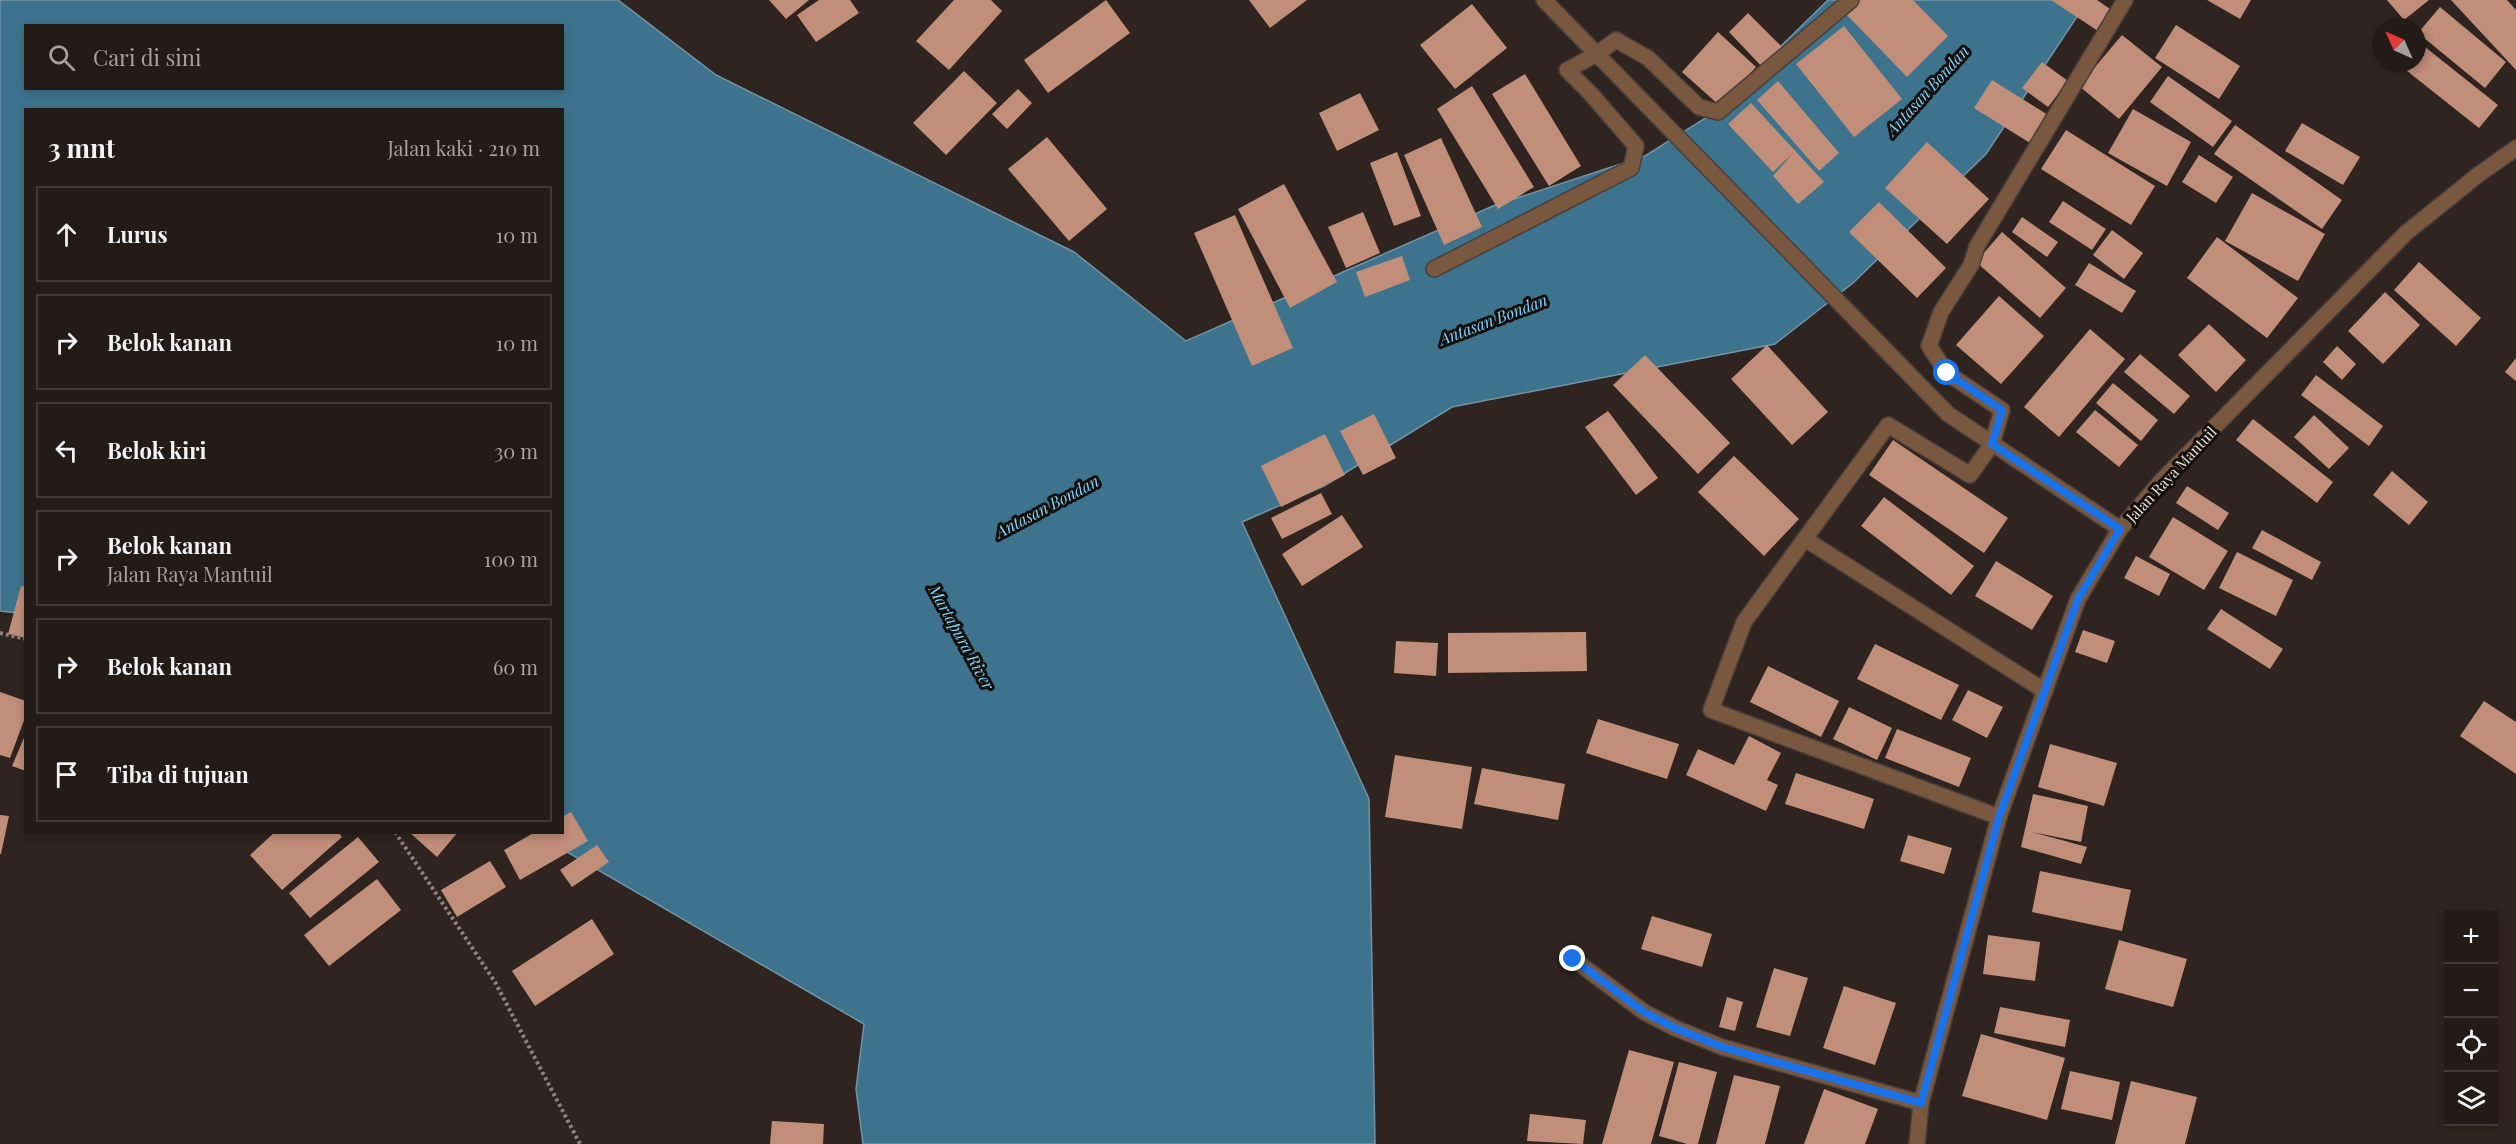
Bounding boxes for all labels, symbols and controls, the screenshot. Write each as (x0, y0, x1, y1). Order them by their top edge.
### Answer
north arrow (2372, 18, 2426, 72)
search box (24, 24, 564, 90)
water label: Antasan Bondan (1880, 40, 1973, 141)
icon: search (45, 41, 78, 74)
text: Cari di sini (93, 42, 201, 72)
text: 3 mnt (48, 130, 115, 165)
text: Jalan kaki · 210 m (387, 134, 540, 161)
icon: ahead (50, 218, 83, 251)
text: Lurus (107, 219, 168, 249)
text: 10 m (496, 221, 538, 248)
water label: Antasan Bondan (1434, 289, 1550, 350)
icon: right (50, 326, 83, 359)
text: Belok kanan (107, 327, 232, 357)
text: 10 m (496, 329, 538, 356)
route start (1933, 359, 1959, 385)
street label: Jalan Raya Mantuil (2121, 422, 2221, 527)
icon: left (50, 434, 83, 467)
text: Belok kiri (107, 435, 206, 465)
text: 30 m (494, 437, 538, 464)
water label: Antasan Bondan (990, 470, 1102, 543)
text: Belok kanan (107, 530, 232, 560)
icon: right (50, 542, 83, 575)
text: 100 m (484, 545, 538, 572)
text: Jalan Raya Mantuil (107, 560, 273, 587)
water label: Martapura River (924, 580, 1000, 694)
icon: right (50, 650, 83, 683)
text: Belok kanan (107, 651, 232, 681)
text: 60 m (493, 653, 538, 680)
icon: arrive (50, 758, 83, 791)
text: Tiba di tujuan (107, 759, 249, 789)
map controls (2444, 910, 2498, 1126)
button: + (2444, 910, 2498, 964)
route end (1559, 945, 1585, 971)
button: − (2444, 964, 2498, 1018)
button: locate (2444, 1018, 2498, 1072)
button: layers (2444, 1072, 2498, 1126)

